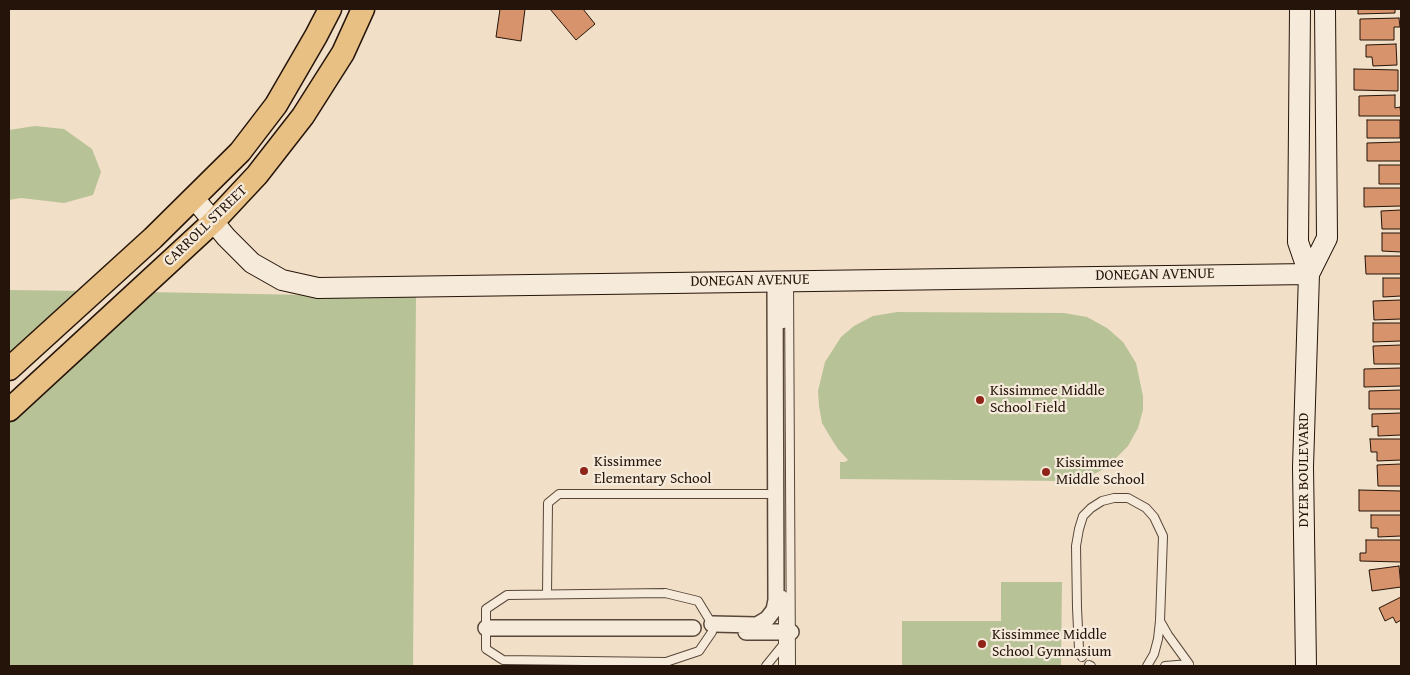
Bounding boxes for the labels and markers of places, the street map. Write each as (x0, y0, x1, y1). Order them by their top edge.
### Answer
place label: Kissimmee Middle School Field (990, 382, 1105, 417)
marker: Kissimmee Middle School Field (974, 394, 986, 406)
place label: Kissimmee Elementary School (594, 453, 712, 488)
place label: Kissimmee Middle School (1056, 454, 1145, 489)
marker: Kissimmee Elementary School (578, 465, 590, 477)
marker: Kissimmee Middle School (1040, 466, 1052, 478)
place label: Kissimmee Middle School Gymnasium (992, 626, 1112, 661)
marker: Kissimmee Middle School Gymnasium (976, 638, 988, 650)

